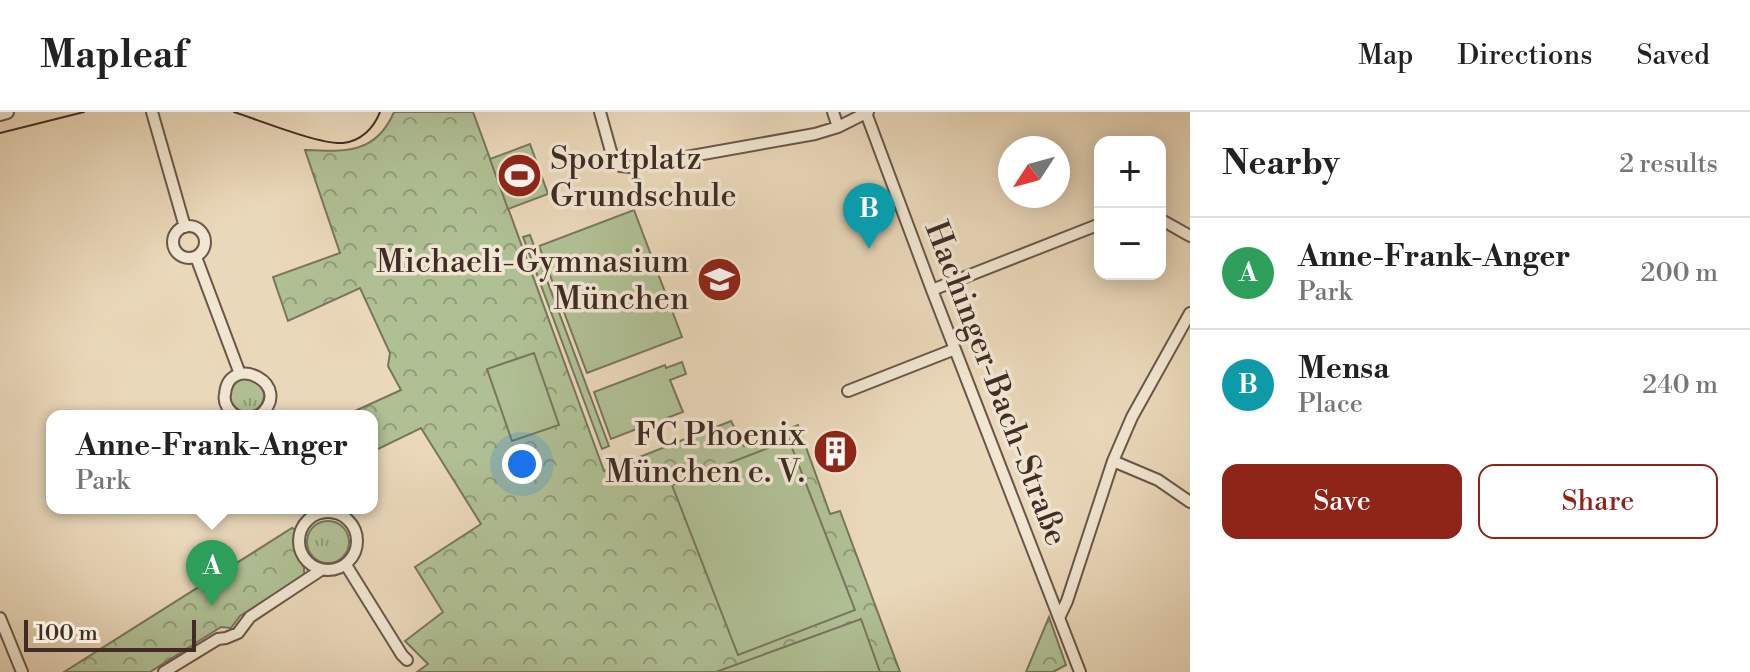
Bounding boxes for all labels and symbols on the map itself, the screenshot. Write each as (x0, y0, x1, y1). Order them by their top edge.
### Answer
north arrow (998, 136, 1070, 208)
place label: Sportplatz Grundschule (550, 139, 737, 216)
sports icon: Sportplatz Grundschule (495, 152, 543, 200)
pin: B (843, 183, 895, 249)
street label: Hachinger-Bach-Straße (916, 216, 1076, 551)
place label: Michaeli-Gymnasium München (376, 242, 689, 319)
school or university icon: Michaeli-Gymnasium München (696, 255, 744, 303)
place label: FC Phoenix München e. V. (605, 415, 806, 492)
building icon: FC Phoenix München e. V. (812, 428, 860, 476)
your location (502, 444, 542, 484)
pin: A (186, 540, 238, 606)
scale bar (24, 616, 196, 652)

